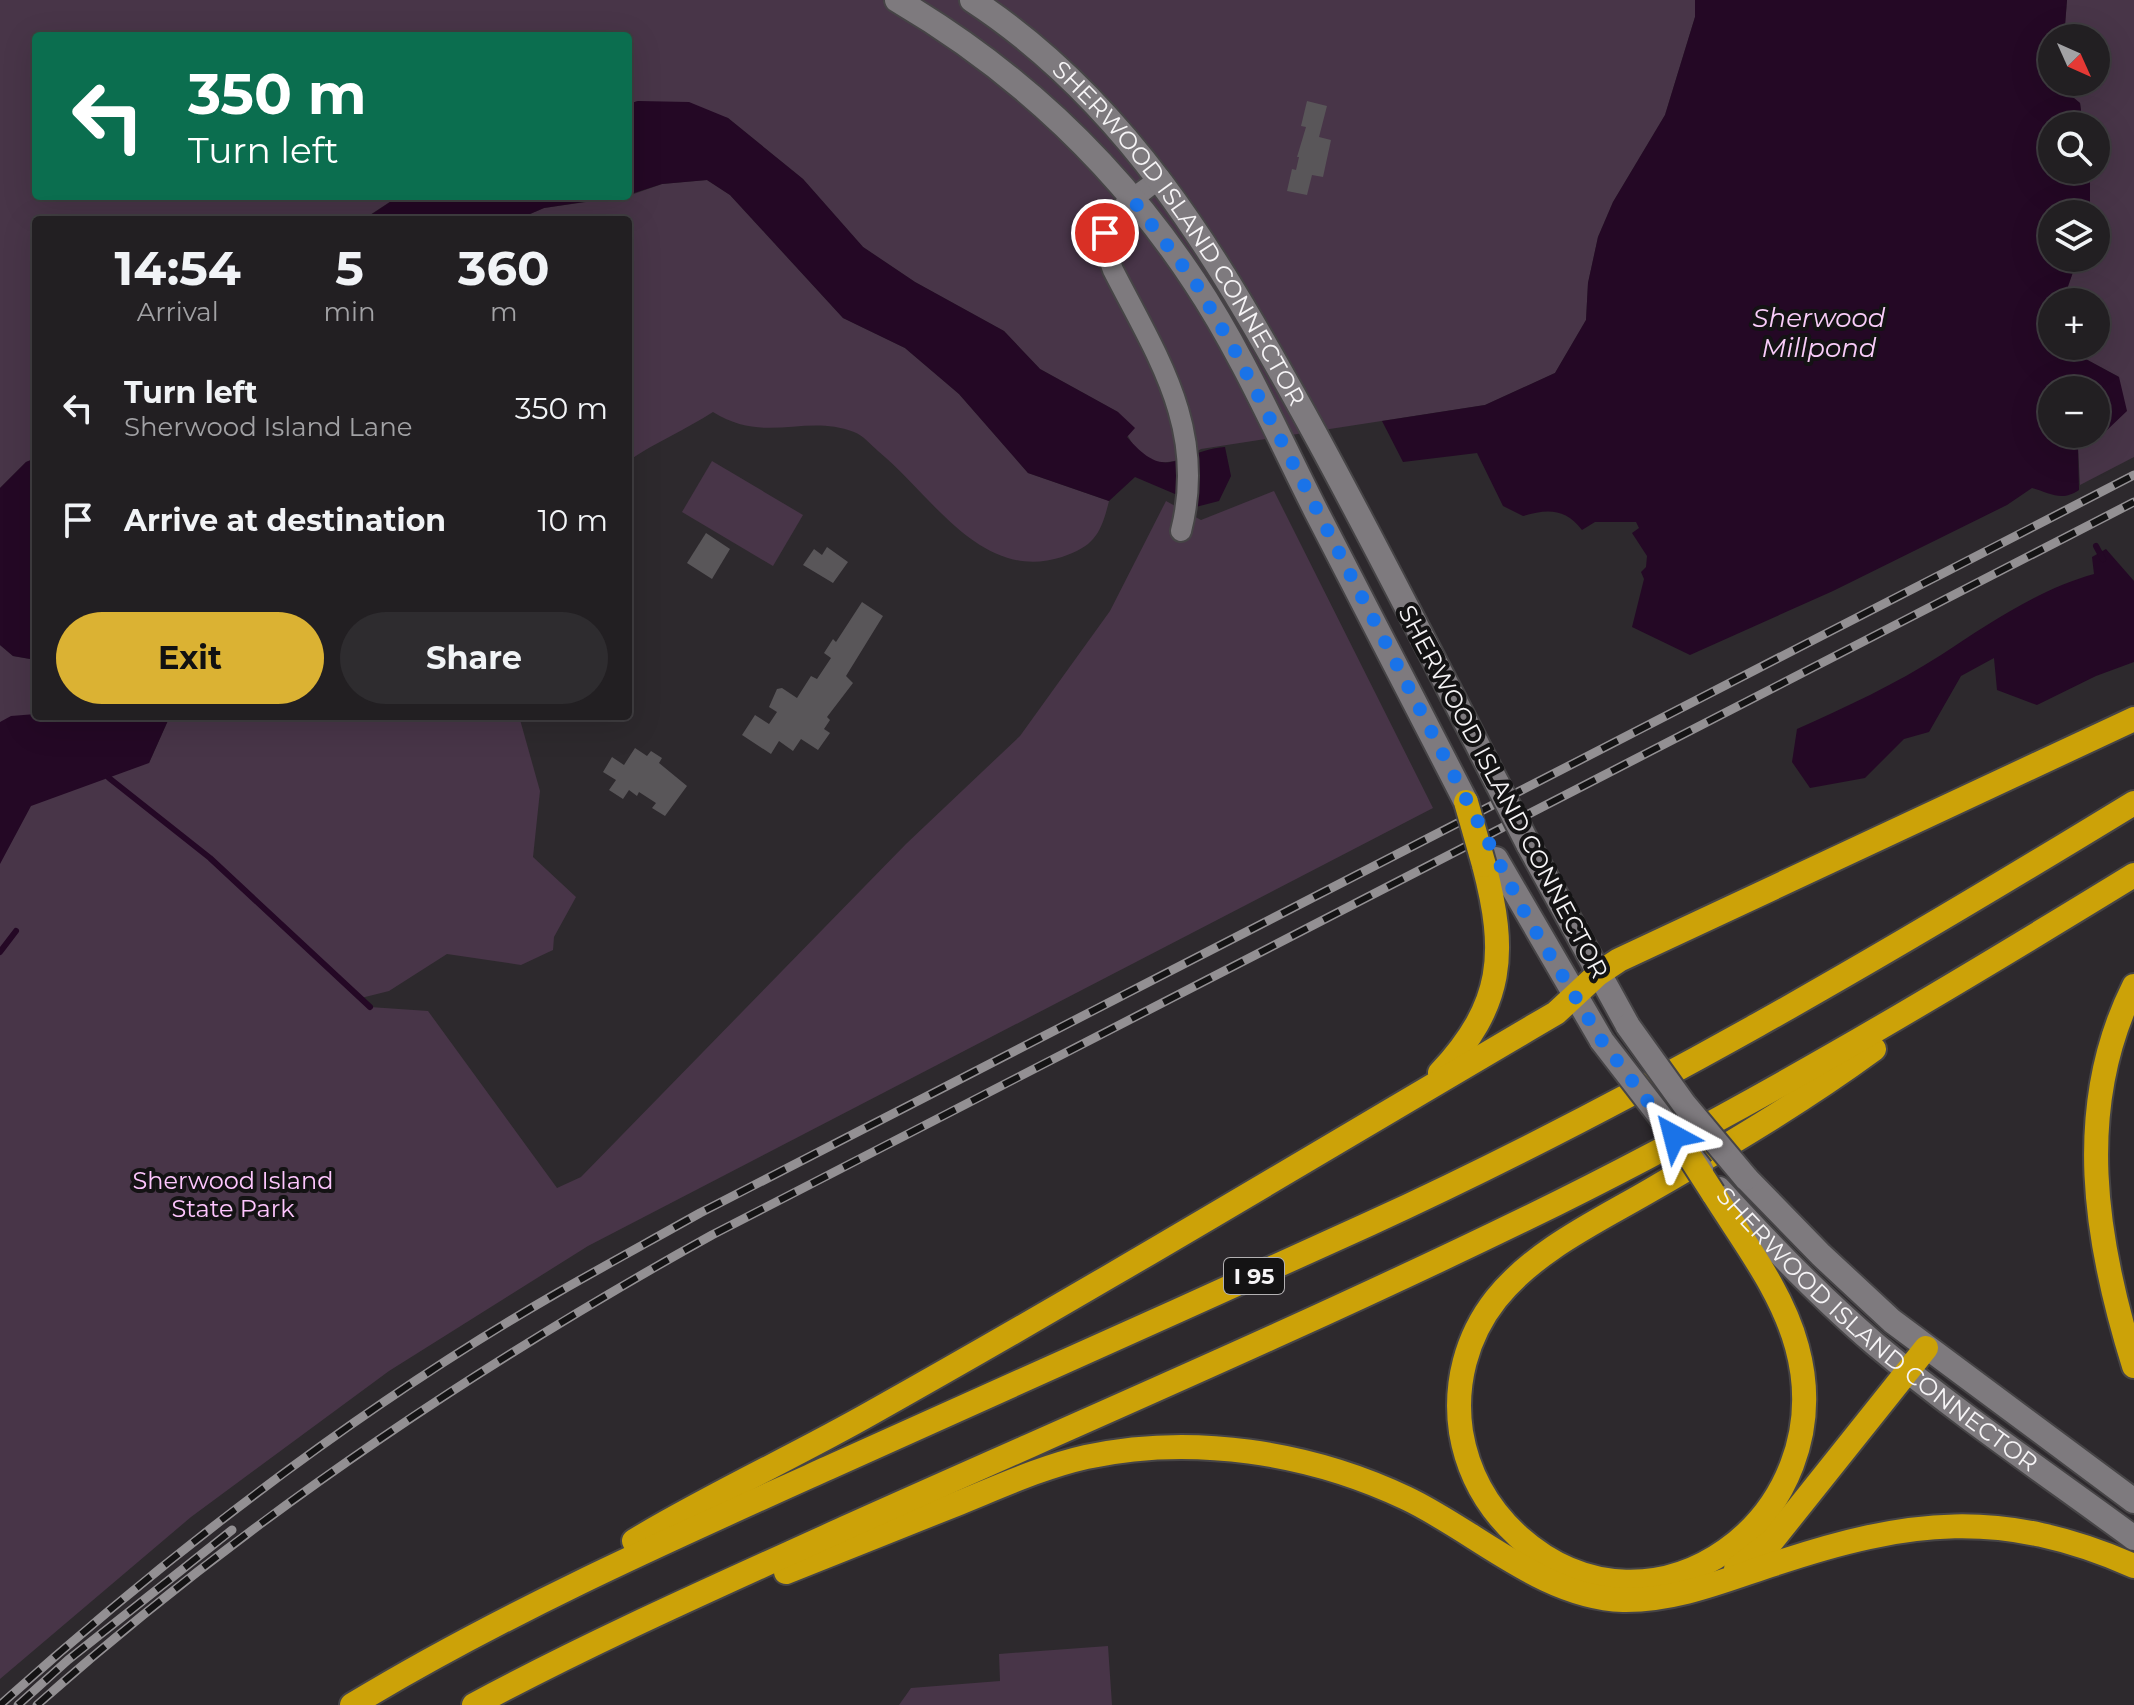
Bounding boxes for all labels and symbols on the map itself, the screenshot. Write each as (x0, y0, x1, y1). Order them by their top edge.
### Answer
north arrow (2038, 24, 2110, 96)
street label: SHERWOOD ISLAND CONNECTOR (1047, 55, 1312, 411)
pin (1071, 199, 1139, 267)
water label: Sherwood Millpond (1753, 302, 1886, 364)
street label: SHERWOOD ISLAND CONNECTOR (1392, 600, 1614, 983)
position arrow (1632, 1094, 1716, 1178)
park label: Sherwood Island State Park (133, 1166, 333, 1223)
street label: SHERWOOD ISLAND CONNECTOR (1711, 1181, 2044, 1478)
road number: I 95 (1224, 1258, 1284, 1294)

